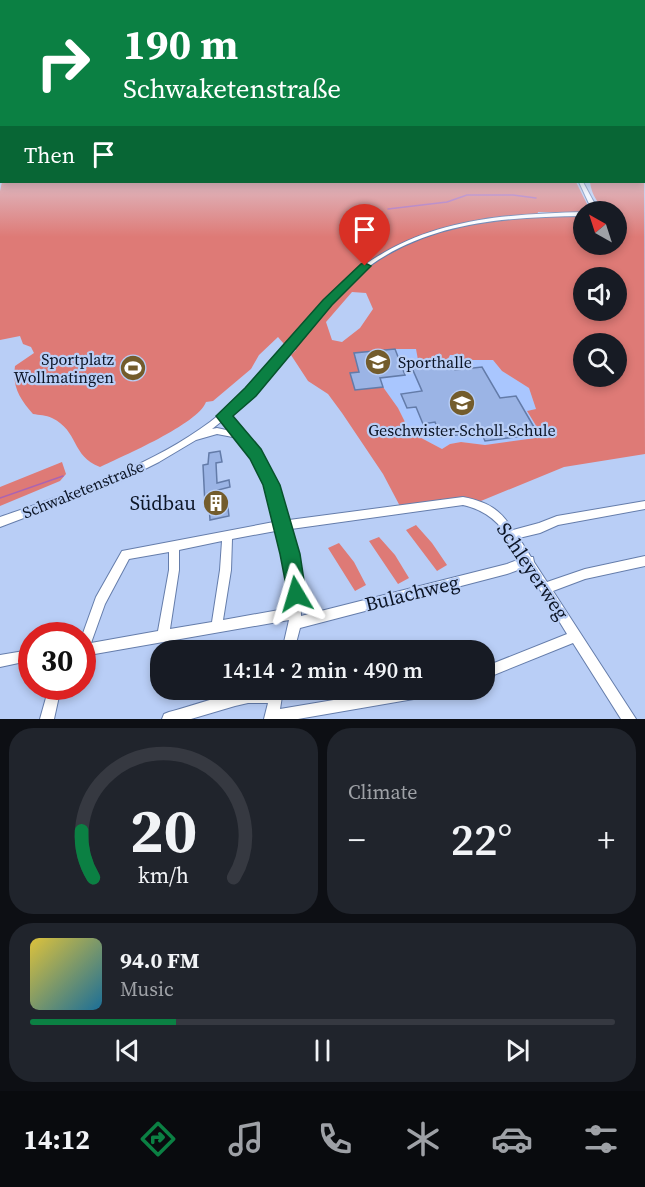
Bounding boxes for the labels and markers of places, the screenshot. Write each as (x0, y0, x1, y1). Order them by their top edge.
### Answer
pin (339, 204, 390, 266)
school or university icon: Sporthalle (363, 347, 393, 377)
place label: Sportplatz Wollmatingen (13, 348, 114, 388)
place label: Sporthalle (398, 351, 472, 373)
sports icon: Sportplatz Wollmatingen (118, 353, 148, 383)
school or university icon: Geschwister-Scholl-Schule (447, 388, 477, 418)
place label: Geschwister-Scholl-Schule (368, 419, 556, 441)
building icon: Südbau (201, 488, 231, 518)
place label: Südbau (130, 489, 196, 517)

